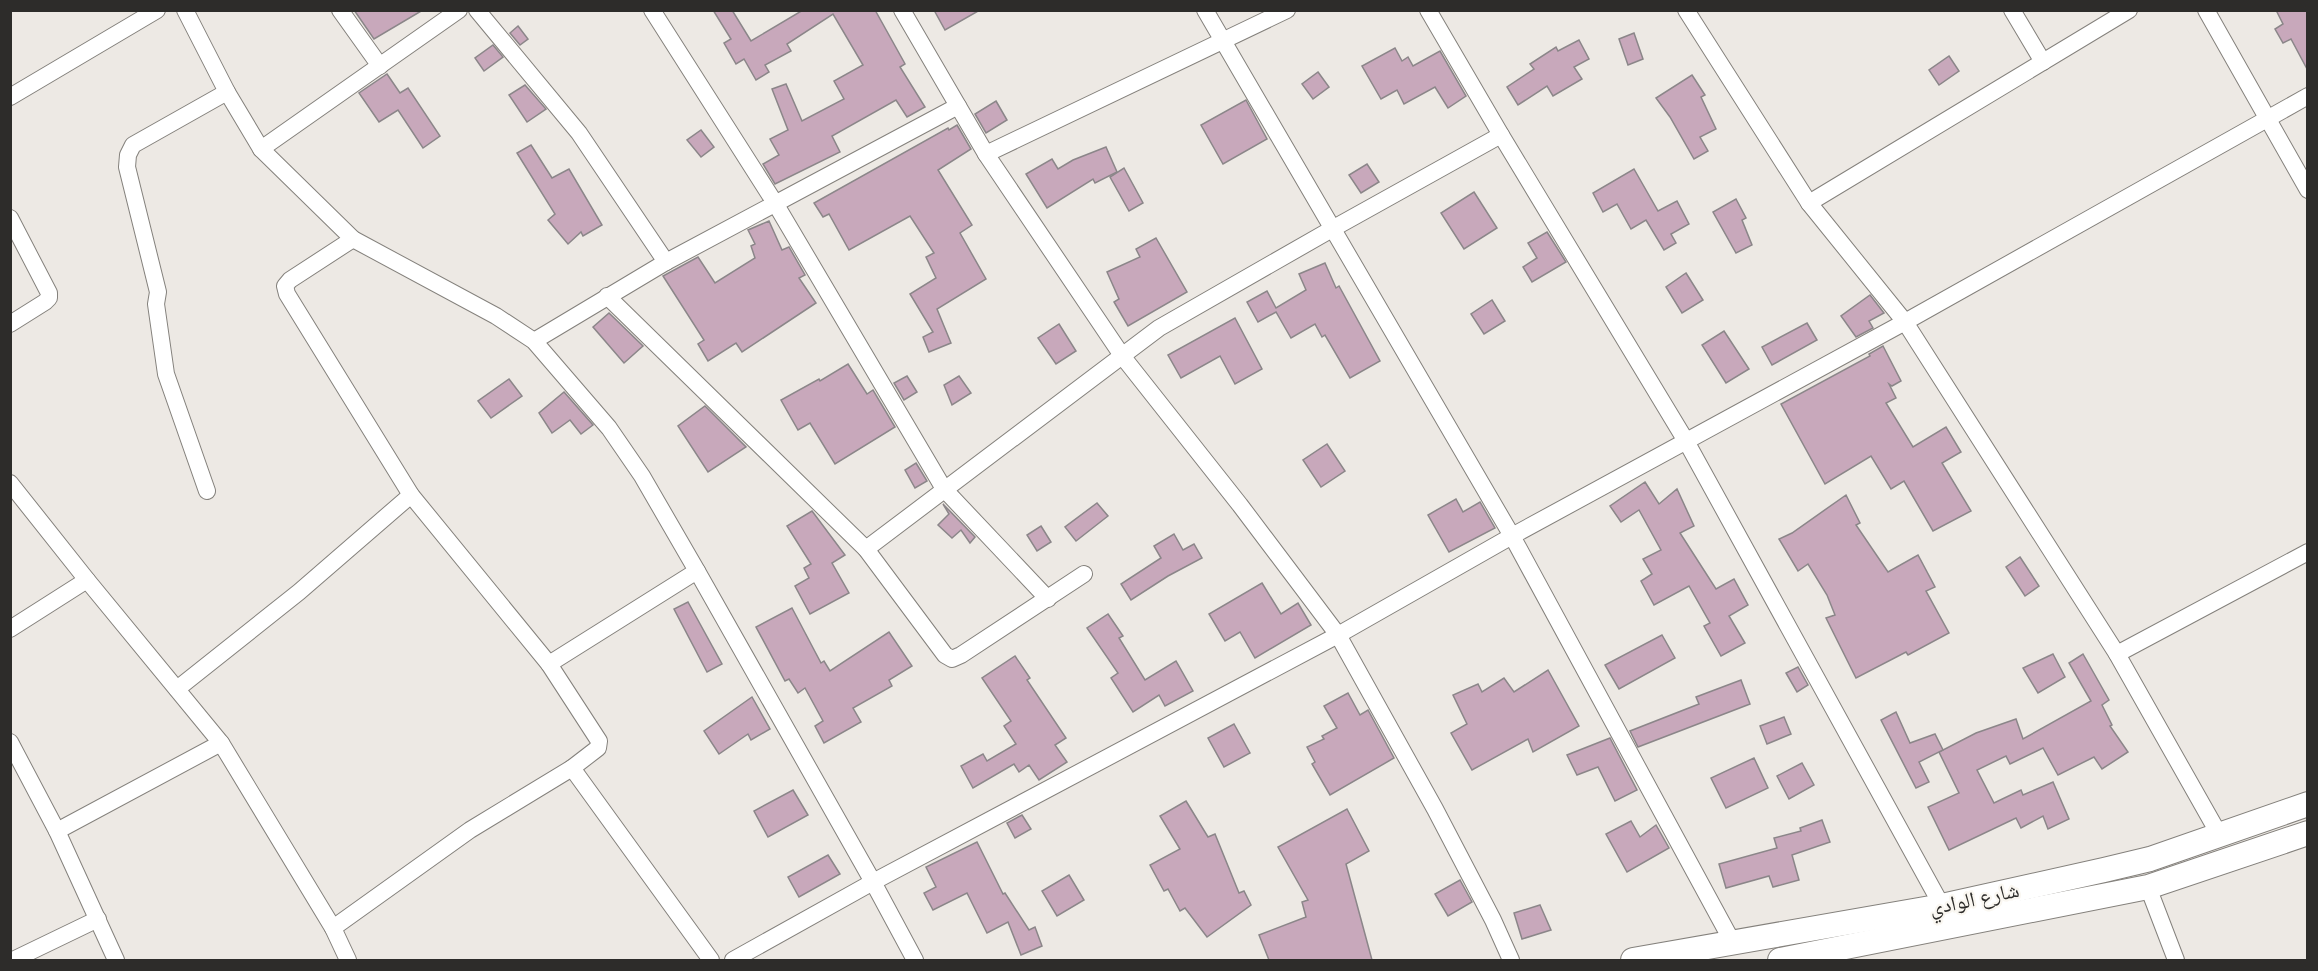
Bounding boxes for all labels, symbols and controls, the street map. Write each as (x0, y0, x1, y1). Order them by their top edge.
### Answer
street label: شارع الوادي (1927, 876, 2022, 924)

